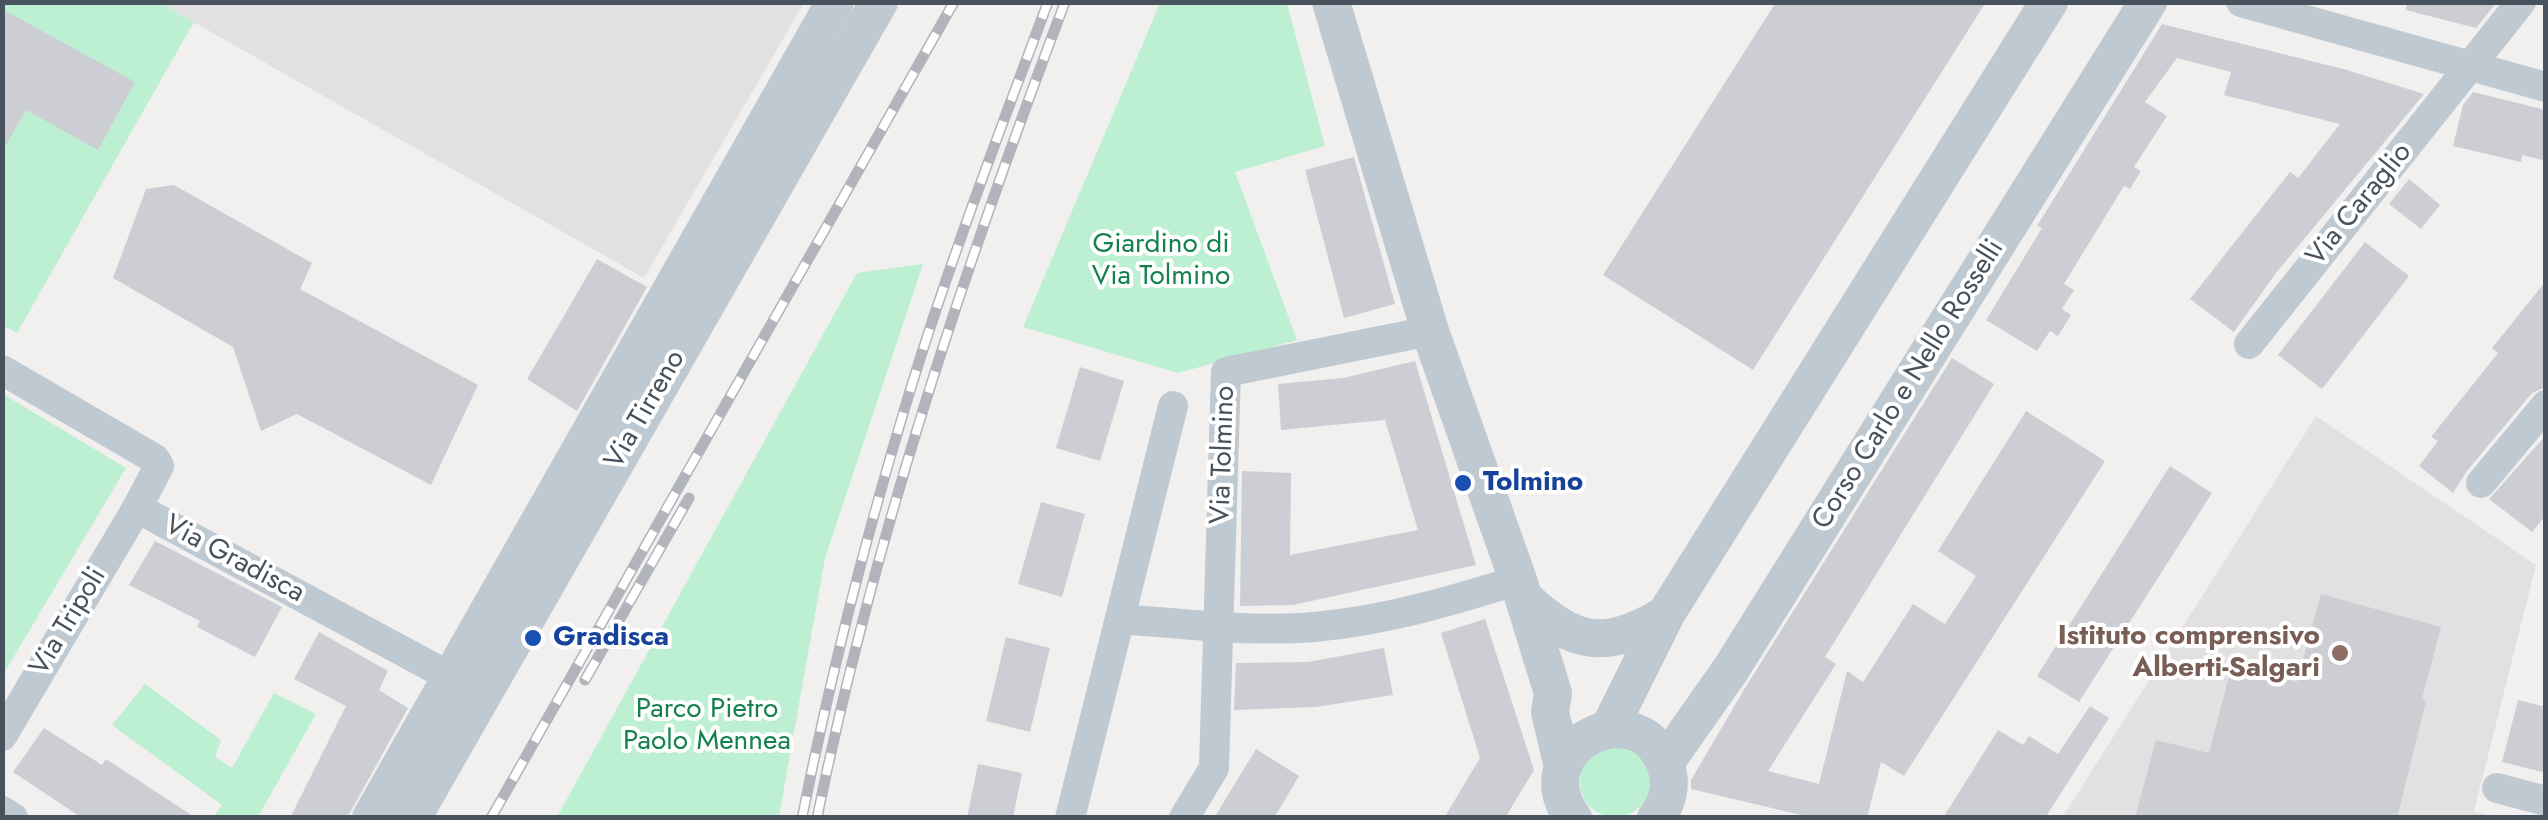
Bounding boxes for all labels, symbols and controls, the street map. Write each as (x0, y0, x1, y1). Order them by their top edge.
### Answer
street label: Via Caraglio (2300, 137, 2420, 273)
park label: Giardino di Via Tolmino (1092, 228, 1230, 294)
street label: Corso Carlo e Nello Rosselli (1806, 234, 2012, 536)
street label: Via Tirreno (599, 345, 693, 475)
street label: Via Tolmino (1205, 385, 1243, 525)
place label: Tolmino (1483, 466, 1583, 500)
marker: Tolmino (1452, 472, 1474, 494)
street label: Via Gradisca (158, 509, 310, 611)
street label: Via Tripoli (24, 562, 114, 682)
place label: Istituto comprensivo Alberti-Salgari (2058, 620, 2320, 686)
place label: Gradisca (553, 621, 669, 655)
marker: Gradisca (522, 627, 544, 649)
marker: Istituto comprensivo Alberti-Salgari (2329, 642, 2351, 664)
park label: Parco Pietro Paolo Mennea (623, 693, 791, 759)

